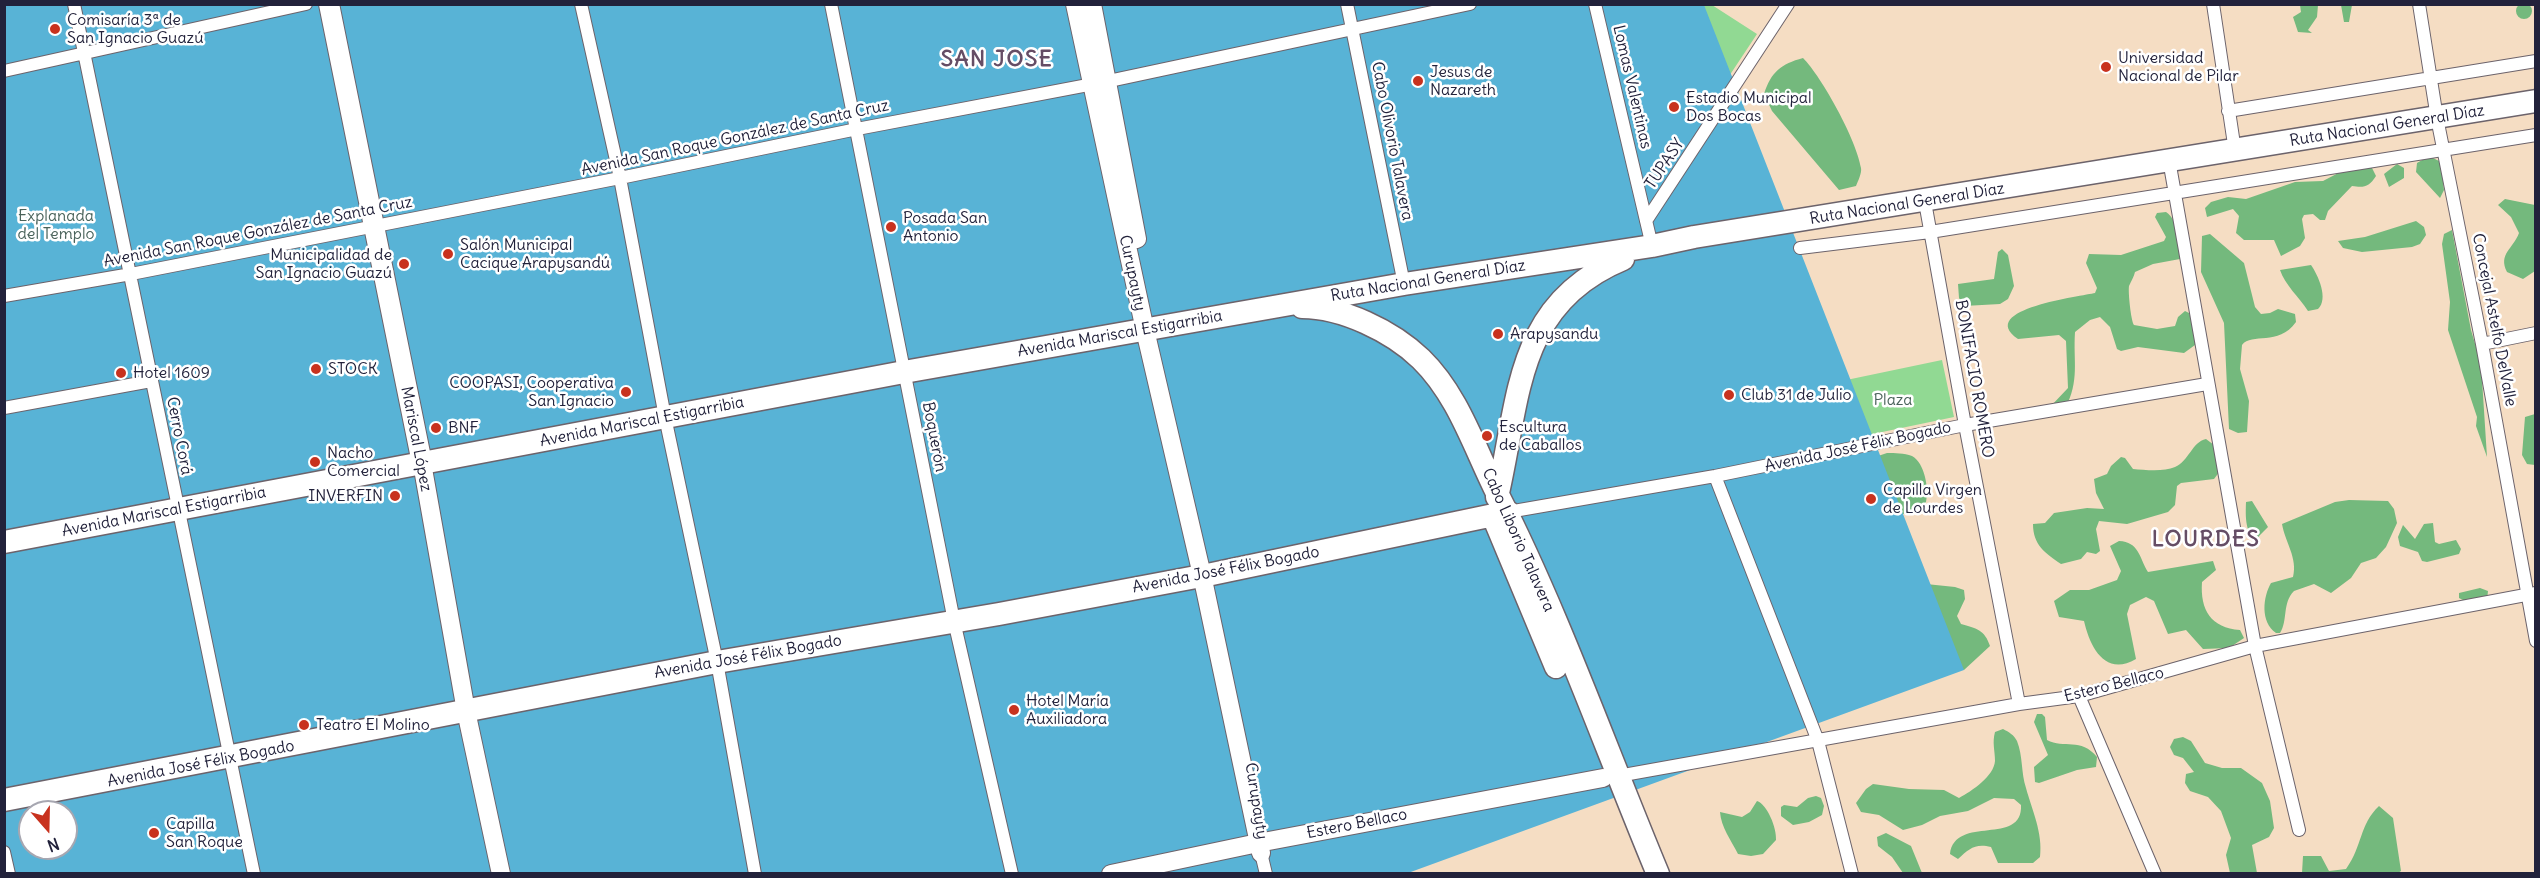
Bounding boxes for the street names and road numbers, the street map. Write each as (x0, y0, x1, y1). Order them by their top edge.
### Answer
street label: Lomas Valentinas (1608, 23, 1656, 151)
street label: Cabo Olivorio Talavera (1367, 60, 1417, 222)
street label: Avenida San Roque González de Santa Cruz (580, 96, 890, 180)
street label: Ruta Nacional General Díaz (2288, 101, 2486, 151)
street label: TUPASY (1641, 135, 1689, 193)
street label: Ruta Nacional General Díaz (1808, 179, 2006, 229)
street label: Avenida San Roque González de Santa Cruz (102, 193, 414, 271)
street label: Concejal Astelfo DelValle (2468, 232, 2520, 408)
street label: Curupayty (1115, 233, 1149, 313)
street label: Ruta Nacional General Díaz (1329, 256, 1527, 306)
street label: BONIFACIO ROMERO (1951, 298, 1997, 460)
street label: Avenida Mariscal Estigarribia (1016, 307, 1224, 361)
street label: Mariscal López (396, 385, 436, 493)
street label: Avenida Mariscal Estigarribia (538, 393, 746, 451)
street label: Cerro Corá (162, 395, 196, 477)
street label: Boquerón (918, 400, 950, 474)
street label: Avenida José Félix Bogado (1763, 418, 1953, 476)
street label: Cabo Liborio Talavera (1478, 465, 1558, 615)
street label: Avenida Mariscal Estigarribia (60, 483, 268, 541)
street label: Avenida José Félix Bogado (1131, 542, 1321, 598)
street label: Avenida José Félix Bogado (653, 631, 843, 683)
street label: Estero Bellaco (2062, 663, 2166, 707)
street label: Avenida José Félix Bogado (106, 736, 296, 792)
street label: Curupayty (1240, 761, 1272, 841)
street label: Estero Bellaco (1305, 805, 1409, 843)

